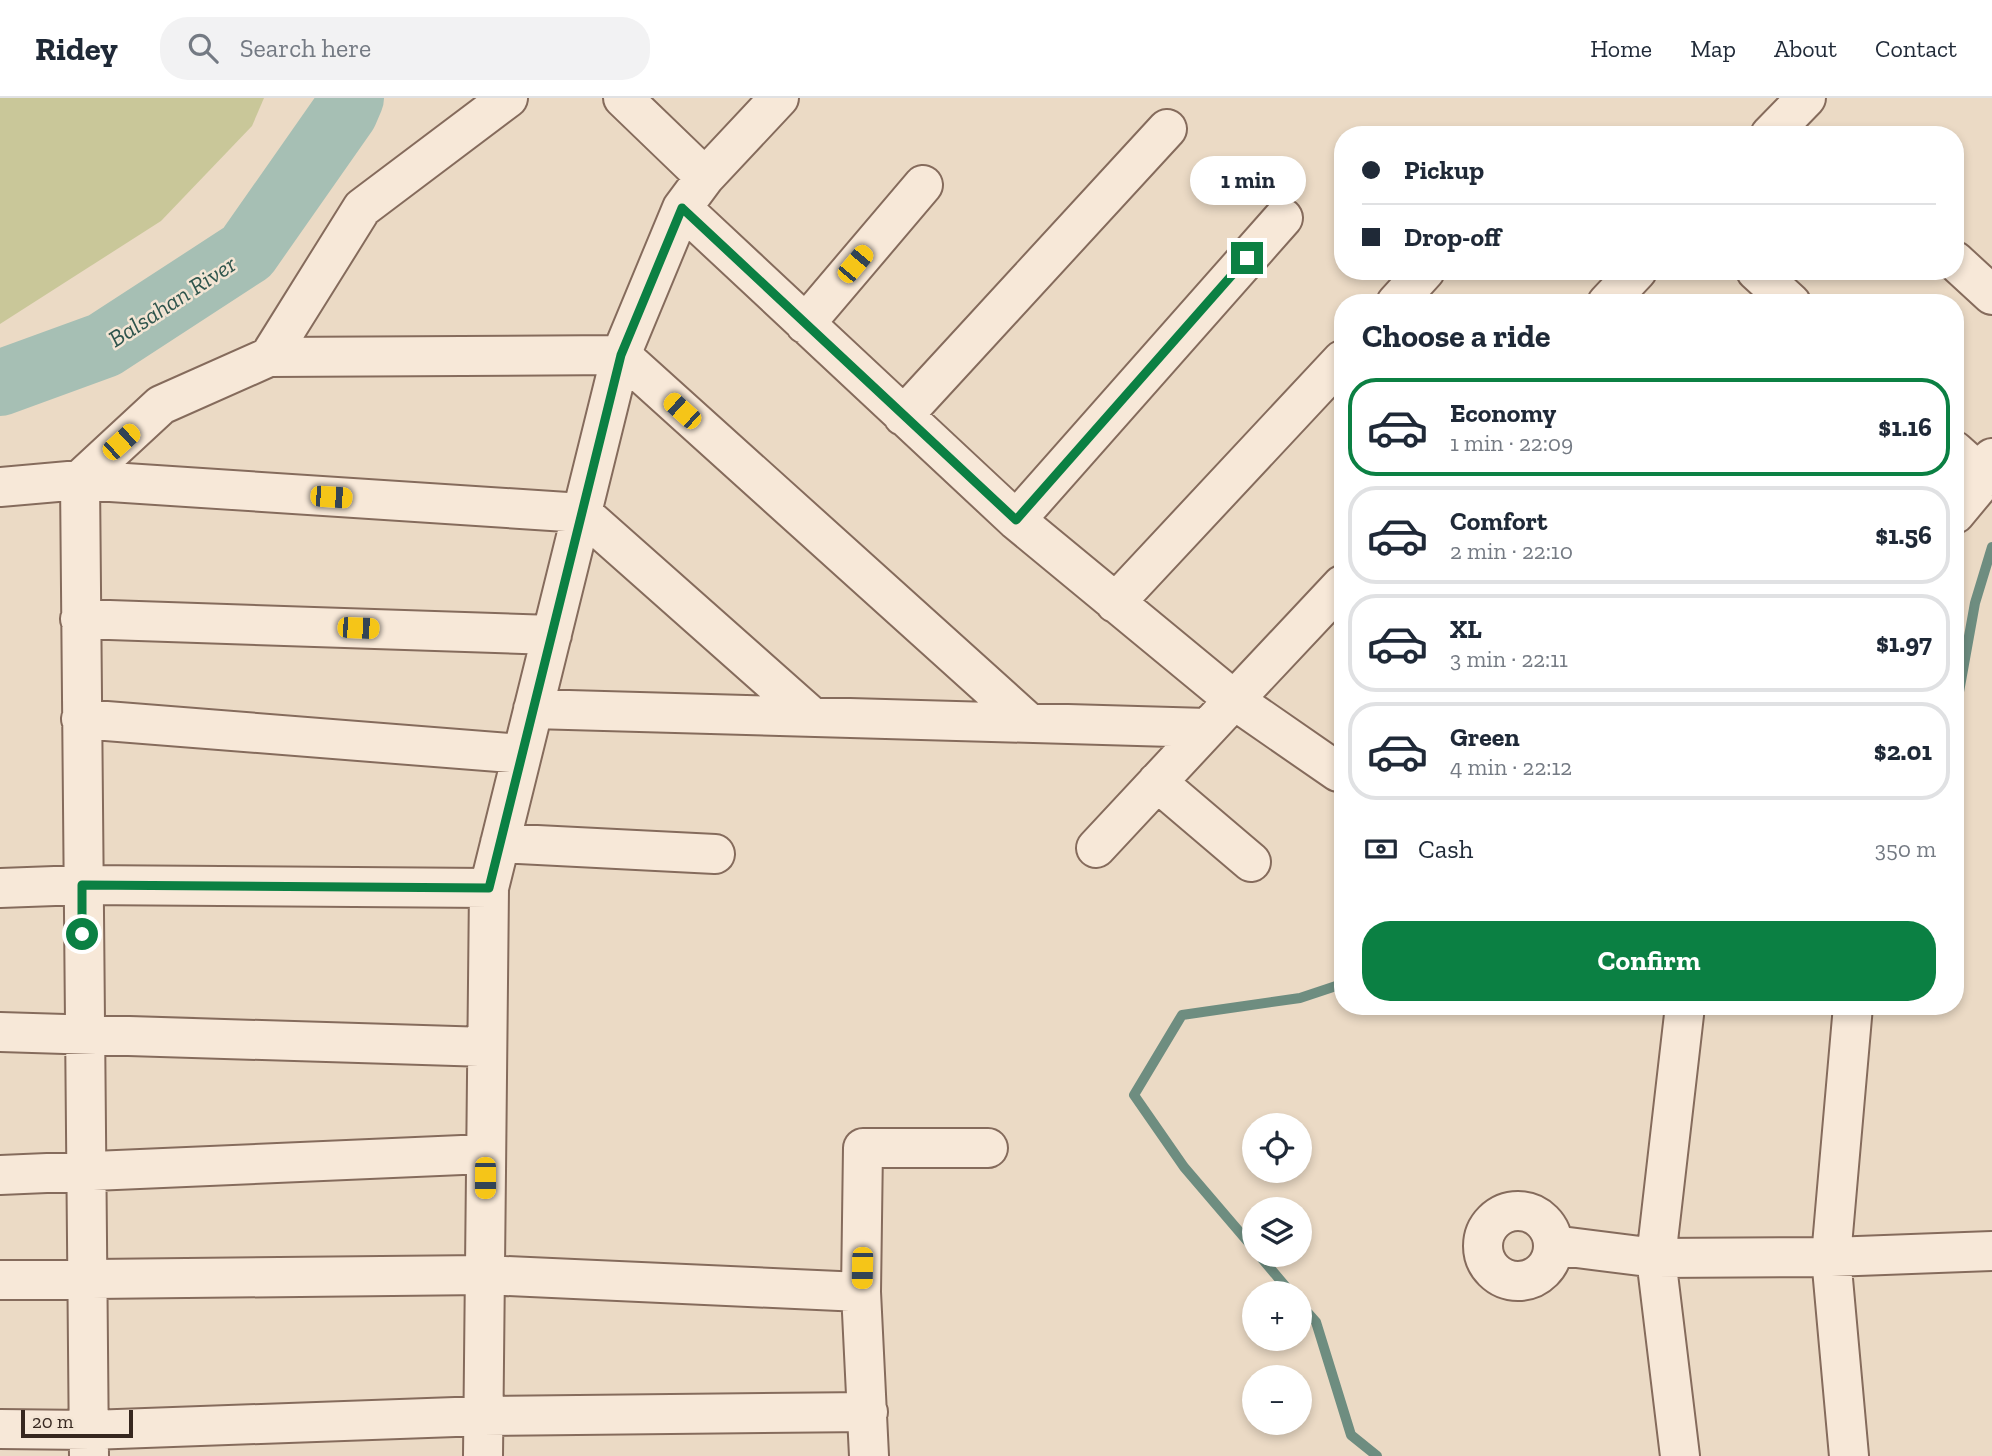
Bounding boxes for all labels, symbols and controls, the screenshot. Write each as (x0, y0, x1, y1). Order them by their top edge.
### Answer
search box (160, 17, 650, 80)
text: Ridey (35, 29, 118, 68)
icon: search (184, 29, 222, 67)
text: Search here (240, 32, 371, 64)
text: Home (1590, 34, 1652, 63)
text: Map (1690, 34, 1736, 63)
text: About (1774, 34, 1837, 63)
text: Contact (1875, 34, 1957, 63)
text: Pickup (1404, 154, 1484, 186)
callout: 1 min (1189, 156, 1305, 206)
text: 1 min (1221, 166, 1275, 194)
text: Drop-off (1404, 221, 1501, 253)
car (834, 241, 877, 287)
route end (1231, 242, 1263, 274)
water label: Balsahan River (103, 249, 242, 353)
text: Choose a ride (1362, 317, 1550, 355)
car (660, 389, 705, 433)
icon: car (1366, 396, 1429, 459)
text: Economy (1450, 397, 1556, 429)
text: $1.16 (1878, 411, 1932, 443)
car (99, 420, 144, 464)
text: 1 min · 22:09 (1450, 429, 1573, 457)
car (310, 485, 353, 509)
icon: car (1366, 504, 1429, 567)
text: Comfort (1450, 505, 1547, 537)
text: $1.56 (1875, 519, 1932, 551)
text: 2 min · 22:10 (1450, 537, 1573, 565)
icon: car (1366, 612, 1429, 675)
text: XL (1450, 613, 1482, 645)
car (337, 617, 380, 639)
text: $1.97 (1876, 627, 1932, 659)
text: 3 min · 22:11 (1450, 645, 1568, 673)
icon: car (1366, 720, 1429, 783)
text: Green (1450, 721, 1520, 753)
text: $2.01 (1874, 735, 1932, 767)
text: 4 min · 22:12 (1450, 753, 1572, 781)
icon: cash (1362, 830, 1400, 868)
text: Cash (1418, 833, 1473, 865)
text: 350 m (1875, 835, 1936, 863)
route start (66, 918, 98, 950)
button: Confirm (1362, 921, 1936, 1001)
map controls (1242, 1113, 1312, 1435)
button: locate (1242, 1113, 1312, 1183)
car (475, 1157, 496, 1199)
button: layers (1242, 1197, 1312, 1267)
car (852, 1247, 873, 1289)
button: + (1242, 1281, 1312, 1351)
button: − (1242, 1365, 1312, 1435)
scale bar (21, 1407, 133, 1439)
text: 20 m (32, 1410, 73, 1433)

